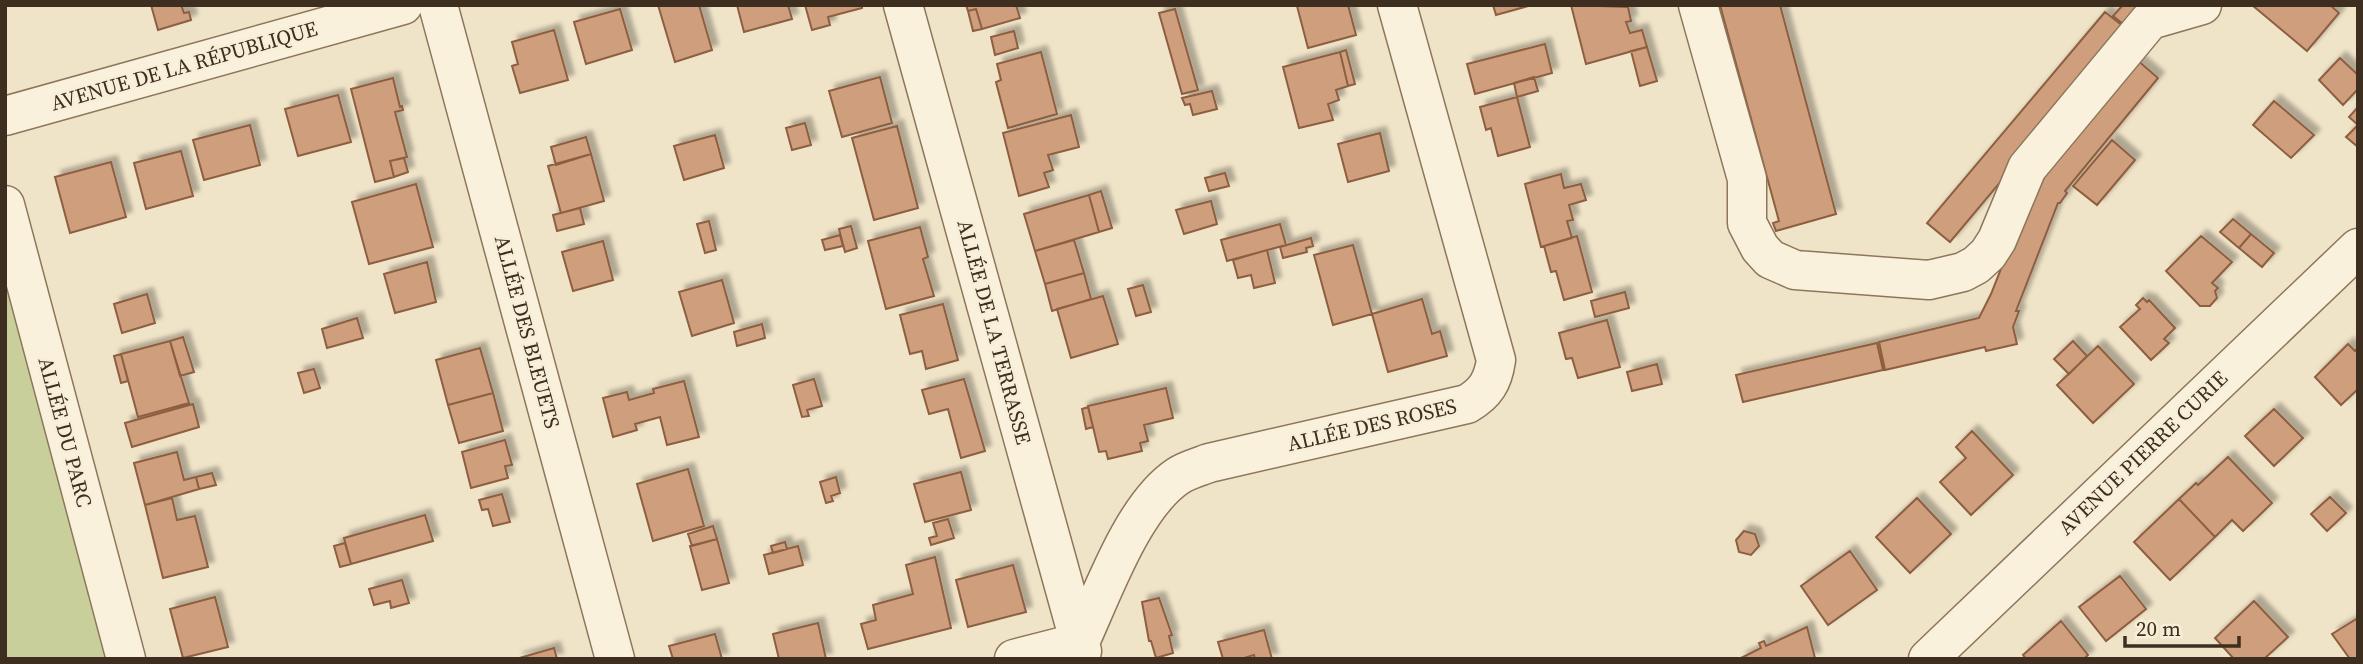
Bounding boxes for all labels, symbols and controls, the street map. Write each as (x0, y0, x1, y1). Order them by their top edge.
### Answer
street label: AVENUE DE LA RÉPUBLIQUE (47, 14, 321, 118)
street label: ALLÉE DE LA TERRASSE (951, 216, 1038, 447)
street label: ALLÉE DES BLEUETS (488, 232, 567, 432)
street label: ALLÉE DU PARC (32, 354, 99, 510)
street label: AVENUE PIERRE CURIE (2052, 364, 2234, 541)
street label: ALLÉE DES ROSES (1284, 391, 1459, 458)
scale bar (2125, 604, 2239, 648)
text: 20 m (2136, 614, 2181, 643)

